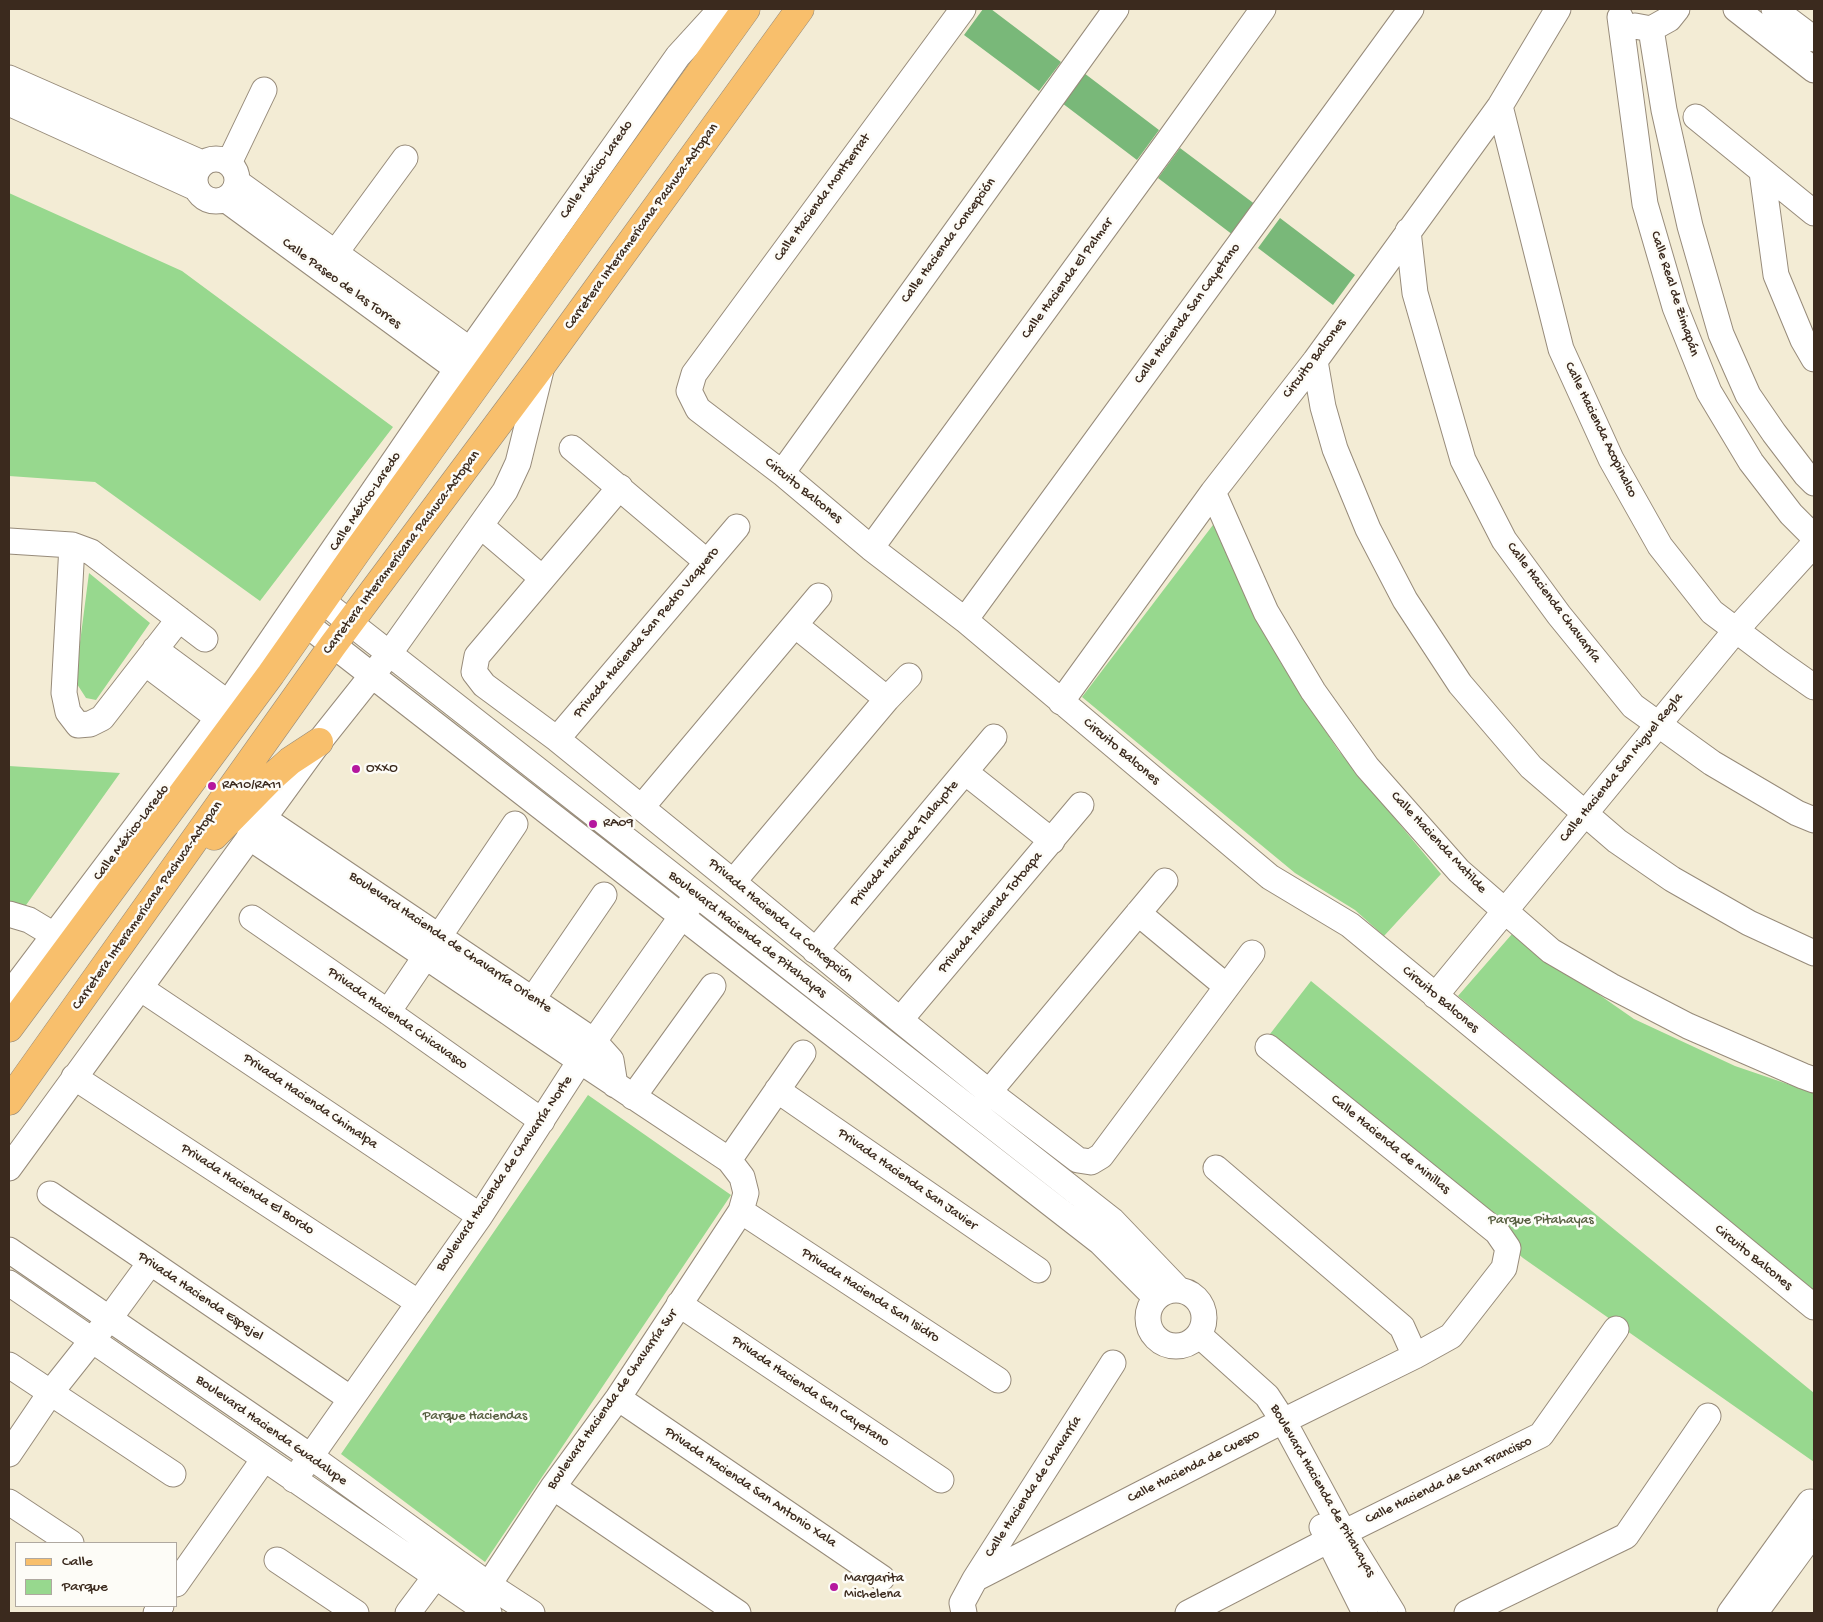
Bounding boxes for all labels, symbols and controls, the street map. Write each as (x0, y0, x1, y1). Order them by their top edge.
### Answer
street label: Calle México-Laredo (557, 118, 637, 222)
street label: Carretera Interamericana Pachuca-Actopan (561, 120, 723, 334)
street label: Calle Hacienda Montserrat (771, 131, 875, 265)
street label: Calle Hacienda Concepción (898, 175, 1000, 307)
street label: Calle Hacienda El Palmar (1019, 215, 1117, 343)
street label: Calle Real de Zimapán (1646, 229, 1702, 359)
street label: Calle Paseo de las Torres (278, 235, 404, 333)
street label: Calle Hacienda San Cayetano (1131, 240, 1245, 388)
street label: Circuito Balcones (1280, 316, 1350, 402)
street label: Calle Hacienda Acopinalco (1560, 360, 1640, 500)
street label: Carretera Interamericana Pachuca-Actopan (320, 448, 484, 658)
street label: Calle México-Laredo (326, 449, 406, 555)
street label: Circuito Balcones (761, 454, 845, 528)
street label: Calle Hacienda Chavarría (1502, 540, 1604, 666)
street label: Privada Hacienda San Pedro Vaquero (570, 544, 724, 722)
street label: Calle Hacienda San Miguel Regla (1557, 690, 1687, 846)
street label: Circuito Balcones (1079, 715, 1163, 789)
place label: OXXO (366, 761, 398, 777)
marker: OXXO (350, 763, 362, 775)
street label: Privada Hacienda Tlalayote (847, 777, 963, 911)
place label: RA10/RA11 (222, 778, 281, 794)
marker: RA10/RA11 (206, 780, 218, 792)
street label: Calle México-Laredo (90, 781, 174, 885)
street label: Calle Hacienda Matilde (1386, 788, 1490, 898)
street label: Carretera Interamericana Pachuca-Actopan (69, 798, 227, 1014)
place label: RA09 (603, 816, 634, 832)
marker: RA09 (587, 818, 599, 830)
street label: Privada Hacienda Totoapa (935, 849, 1047, 977)
street label: Privada Hacienda La Concepción (704, 855, 856, 987)
street label: Boulevard Hacienda de Pitahayas (664, 868, 830, 1002)
street label: Boulevard Hacienda de Chavarría Oriente (345, 869, 555, 1017)
street label: Circuito Balcones (1398, 963, 1482, 1037)
street label: Privada Hacienda Chicavasco (324, 964, 470, 1074)
street label: Privada Hacienda Chimalpa (239, 1051, 381, 1153)
street label: Boulevard Hacienda de Chavarría Norte (433, 1073, 577, 1275)
street label: Calle Hacienda de Minillas (1327, 1092, 1453, 1198)
street label: Privada Hacienda San Javier (834, 1125, 980, 1235)
street label: Privada Hacienda El Bordo (177, 1141, 317, 1239)
park label: Parque Pitahayas (1488, 1213, 1594, 1229)
street label: Circuito Balcones (1711, 1221, 1795, 1295)
street label: Privada Hacienda San Isidro (798, 1245, 942, 1347)
street label: Privada Hacienda Espejel (134, 1249, 266, 1345)
street label: Boulevard Hacienda de Chavarría Sur (544, 1307, 682, 1493)
street label: Privada Hacienda San Cayetano (728, 1333, 892, 1451)
street label: Boulevard Hacienda Guadalupe (192, 1372, 350, 1490)
street label: Boulevard Hacienda de Pitahayas (1266, 1402, 1378, 1580)
park label: Parque Haciendas (423, 1409, 527, 1425)
street label: Calle Hacienda de Chavarría (982, 1413, 1086, 1561)
street label: Privada Hacienda San Antonio Xala (661, 1424, 839, 1552)
street label: Calle Hacienda de Cuesco (1125, 1426, 1263, 1508)
street label: Calle Hacienda de San Francisco (1363, 1433, 1535, 1529)
legend (15, 1542, 178, 1607)
text: Calle (62, 1553, 93, 1571)
place label: Margarita Michelena (844, 1571, 904, 1604)
text: Parque (62, 1578, 108, 1596)
marker: Margarita Michelena (828, 1581, 840, 1593)

